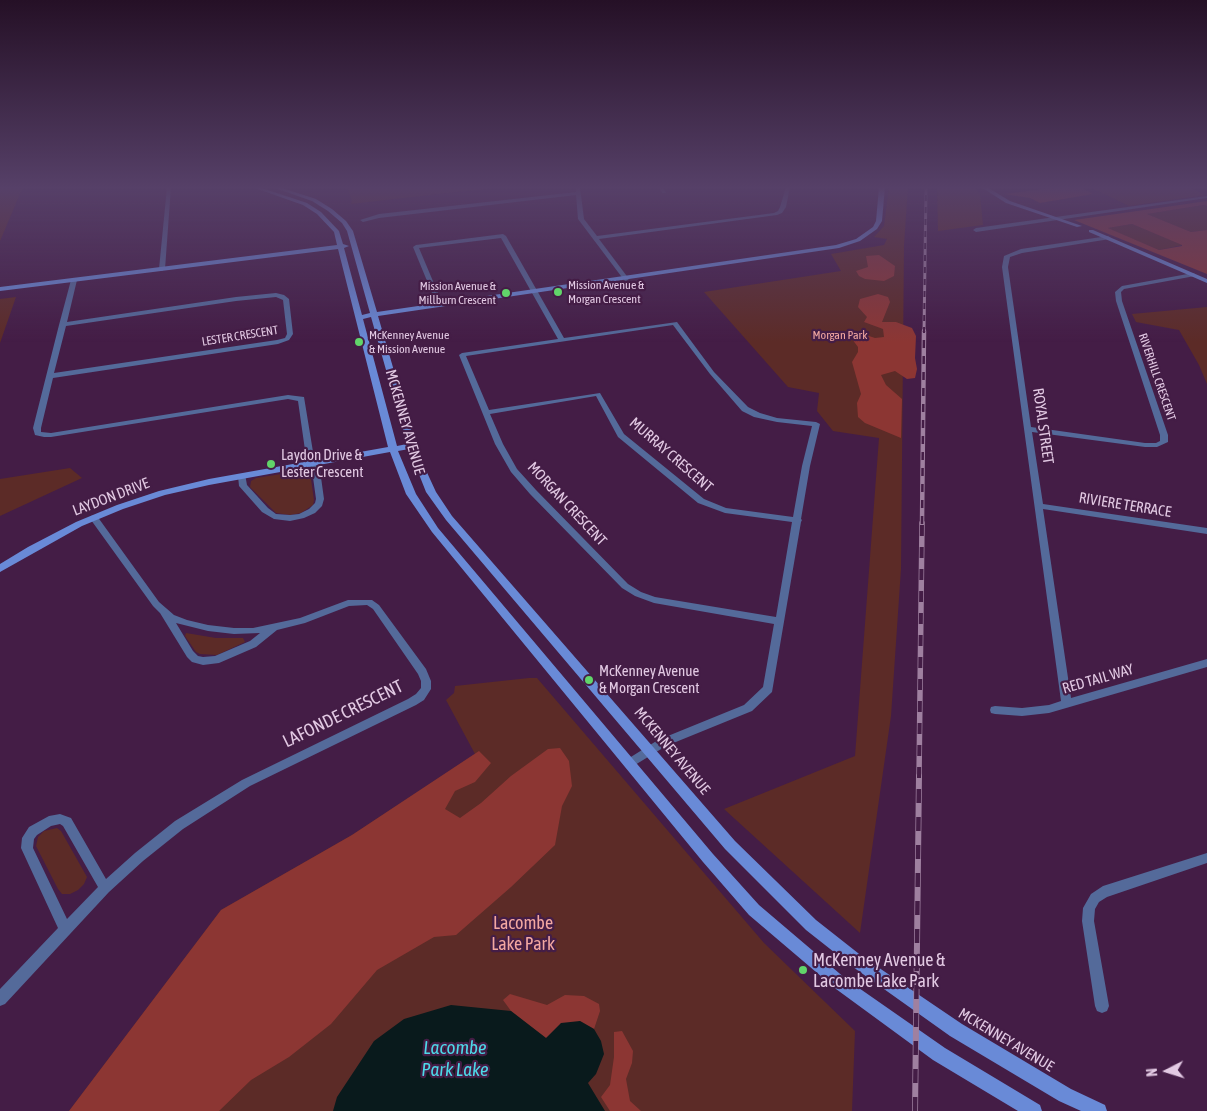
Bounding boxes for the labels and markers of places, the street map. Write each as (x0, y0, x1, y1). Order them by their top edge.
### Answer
place label: Mission Avenue & Morgan Crescent (568, 278, 644, 306)
place label: Mission Avenue & Millburn Crescent (419, 279, 496, 307)
marker: Mission Avenue & Morgan Crescent (552, 286, 564, 298)
marker: Mission Avenue & Millburn Crescent (500, 287, 512, 299)
place label: McKenney Avenue & Mission Avenue (369, 328, 449, 356)
marker: McKenney Avenue & Mission Avenue (353, 336, 365, 348)
place label: Laydon Drive & Lester Crescent (281, 446, 364, 481)
marker: Laydon Drive & Lester Crescent (265, 458, 277, 470)
place label: McKenney Avenue & Morgan Crescent (599, 662, 700, 697)
marker: McKenney Avenue & Morgan Crescent (583, 674, 595, 686)
place label: McKenney Avenue & Lacombe Lake Park (813, 949, 945, 992)
marker: McKenney Avenue & Lacombe Lake Park (797, 964, 809, 976)

